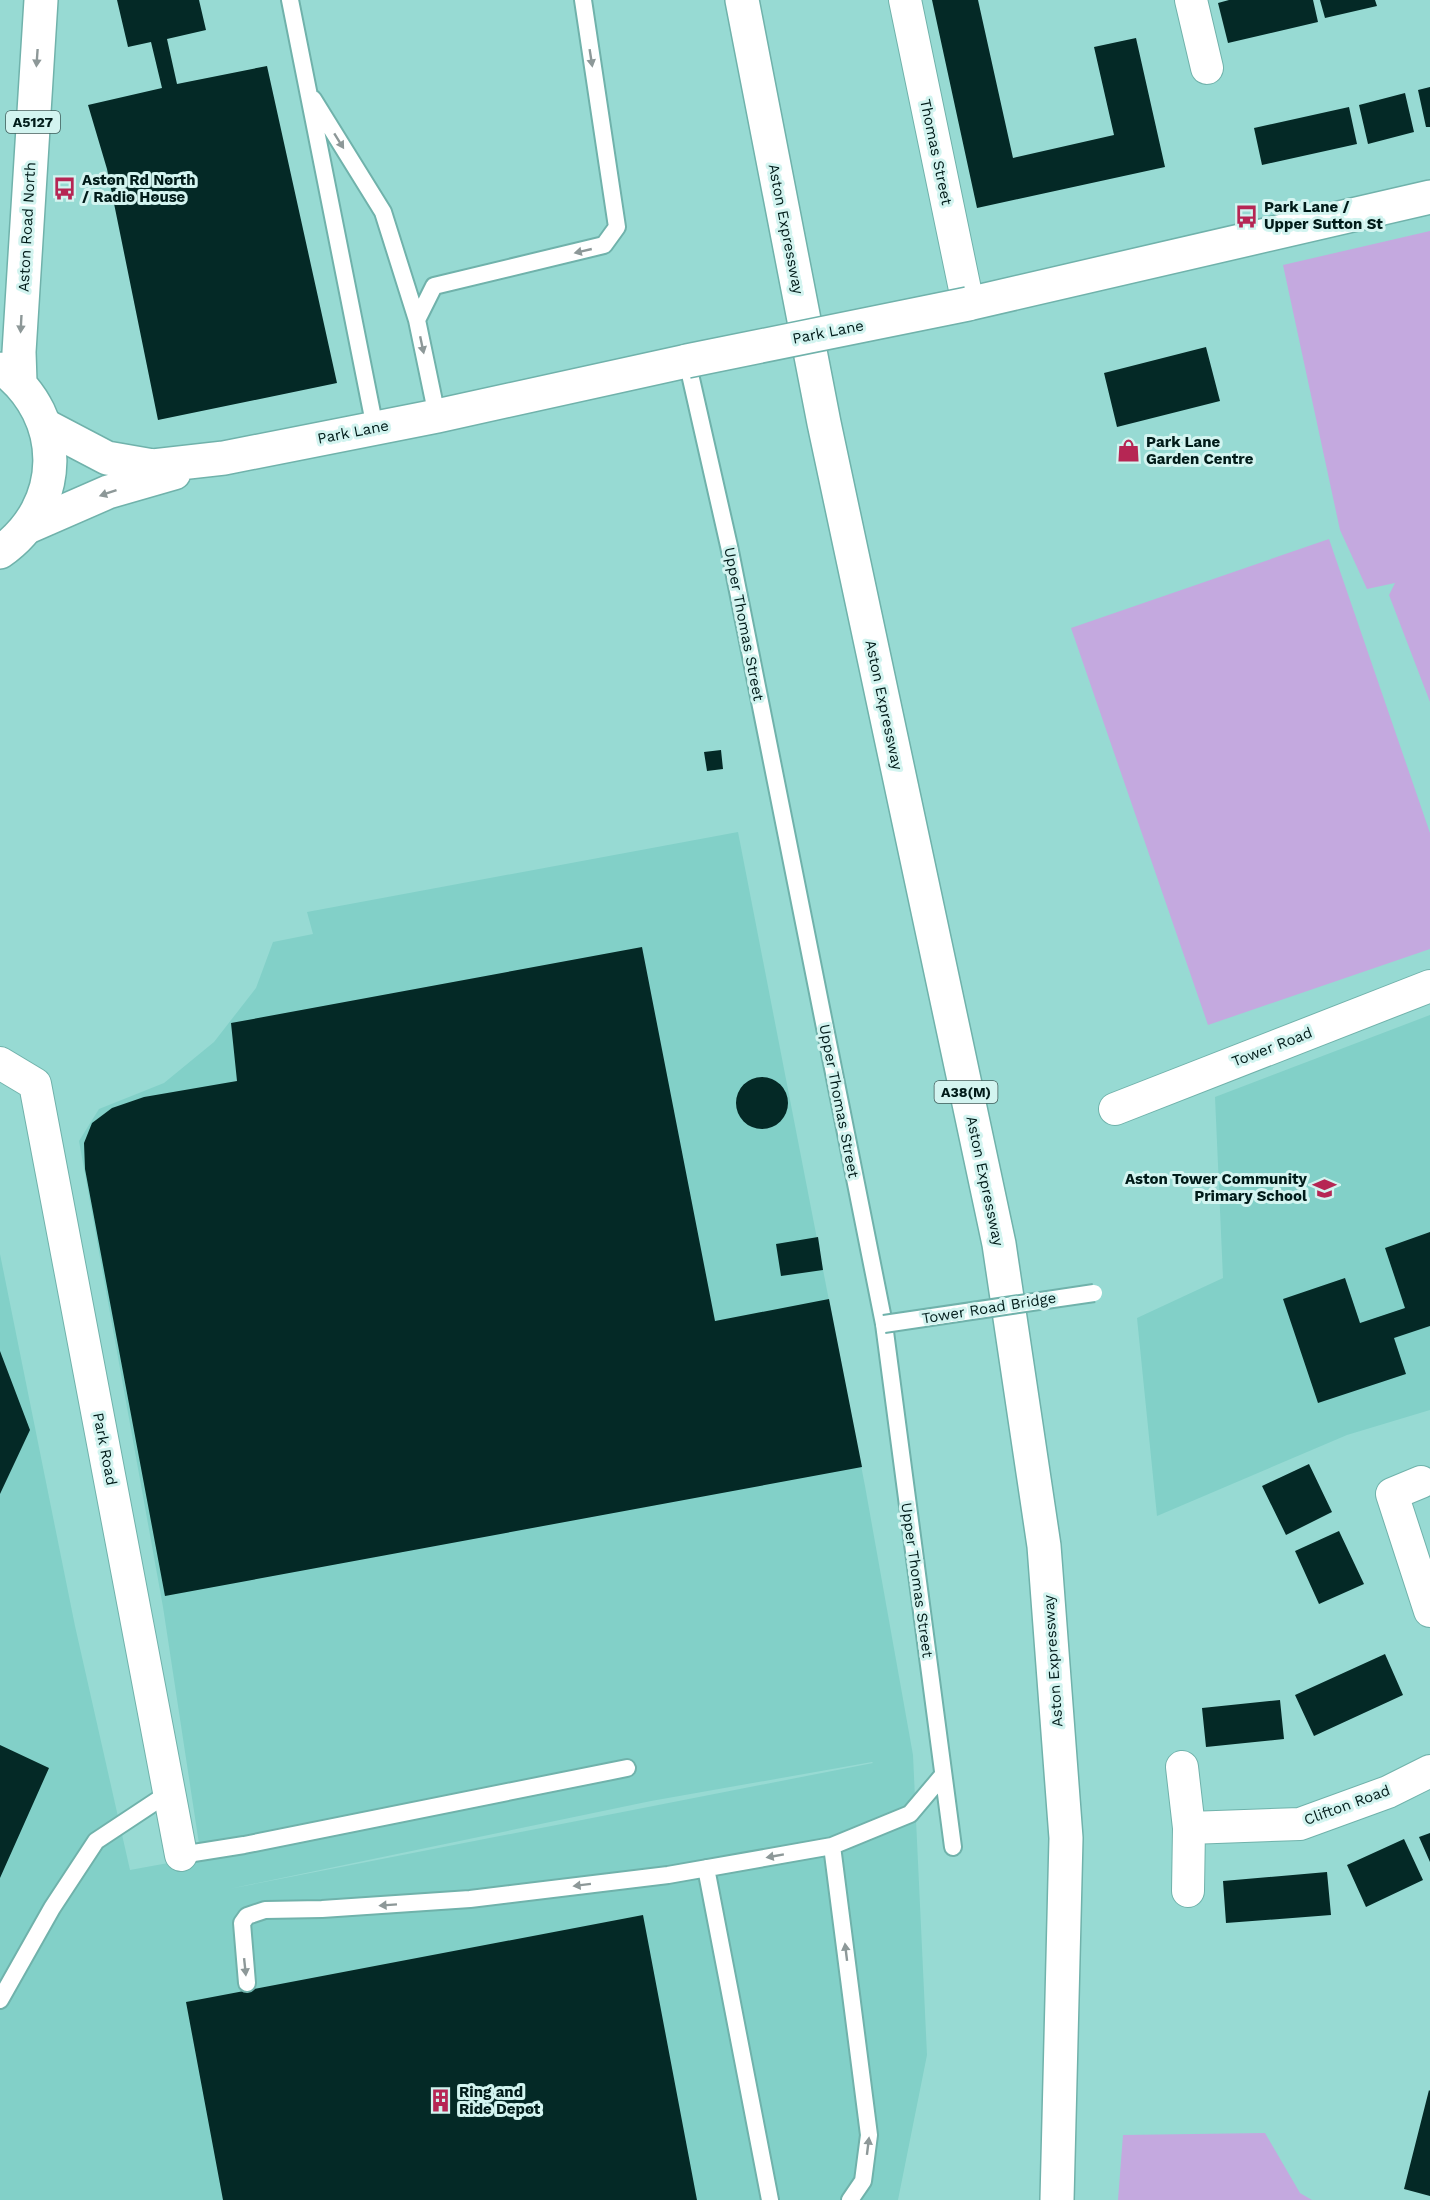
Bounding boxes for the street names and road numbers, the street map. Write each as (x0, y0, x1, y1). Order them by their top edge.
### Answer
street label: Thomas Street (916, 97, 956, 207)
road number: A5127 (6, 111, 60, 133)
street label: Aston Road North (15, 161, 39, 293)
street label: Aston Expressway (765, 162, 808, 296)
street label: Park Lane (791, 316, 865, 348)
street label: Park Lane (316, 416, 390, 448)
street label: Upper Thomas Street (720, 545, 768, 703)
street label: Aston Expressway (861, 638, 907, 772)
street label: Upper Thomas Street (815, 1022, 863, 1180)
street label: Tower Road (1229, 1023, 1315, 1071)
road number: A38(M) (934, 1081, 998, 1103)
street label: Aston Expressway (962, 1114, 1008, 1248)
street label: Tower Road Bridge (921, 1288, 1057, 1328)
street label: Park Road (89, 1411, 121, 1487)
street label: Upper Thomas Street (897, 1501, 937, 1659)
street label: Aston Expressway (1039, 1594, 1067, 1728)
street label: Clifton Road (1301, 1781, 1393, 1829)

